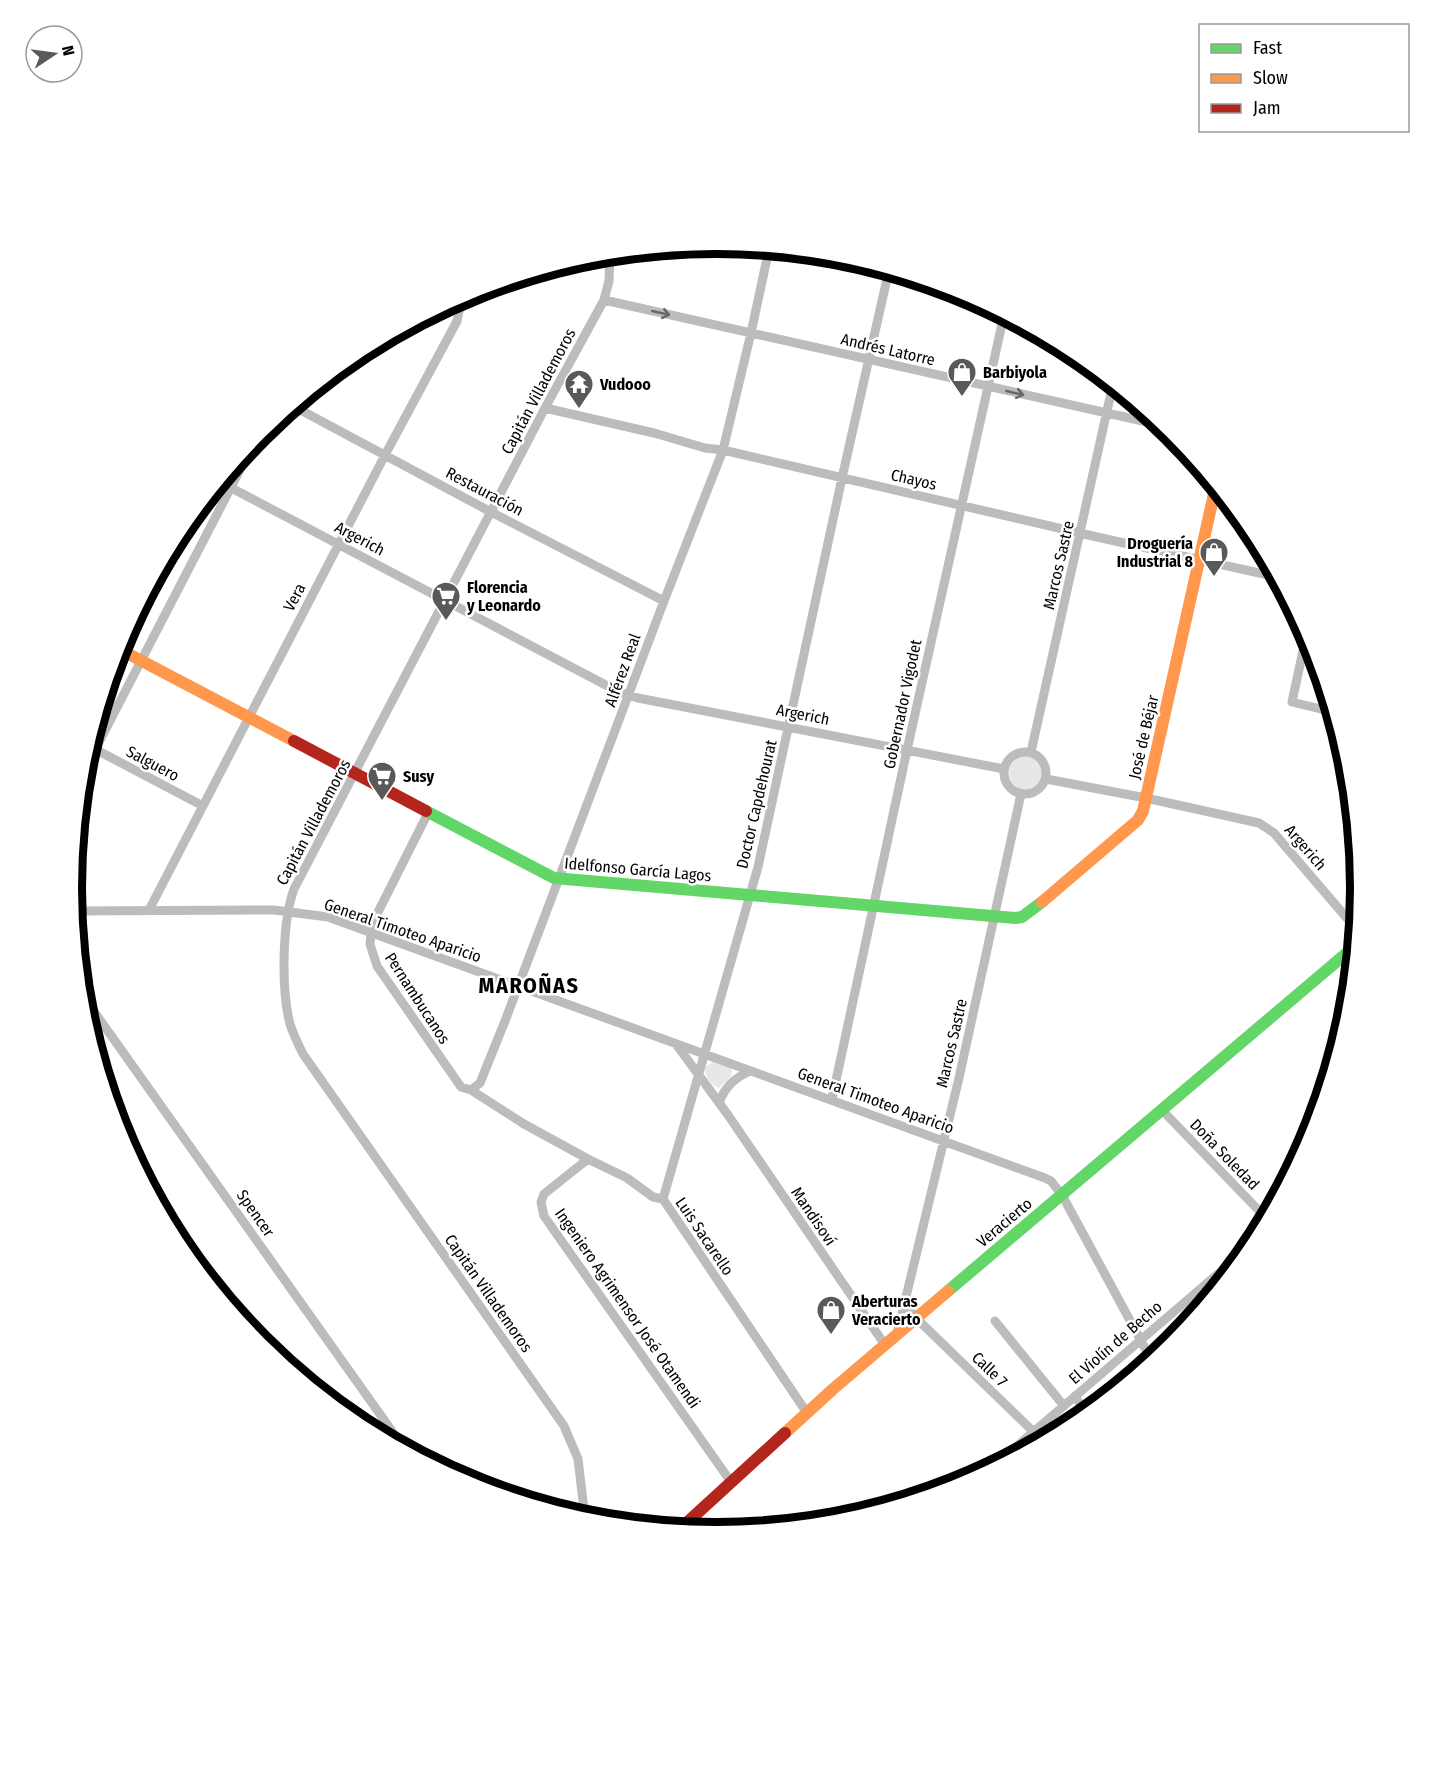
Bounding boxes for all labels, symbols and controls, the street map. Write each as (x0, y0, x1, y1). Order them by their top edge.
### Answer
north arrow (24, 24, 84, 84)
legend (1199, 24, 1409, 132)
text: Fast (1253, 37, 1282, 59)
text: N (58, 44, 78, 58)
text: Slow (1253, 67, 1288, 89)
text: Jam (1253, 97, 1281, 119)
one-way arrow (651, 307, 670, 319)
street label: Capitán Villademoros (497, 325, 580, 457)
street label: Andrés Latorre (839, 329, 937, 370)
shop icon: Barbiyola (946, 356, 978, 398)
place label: Barbiyola (983, 363, 1047, 382)
temple icon: Vudooo (563, 368, 595, 410)
place label: Vudooo (599, 375, 651, 394)
one-way arrow (1005, 387, 1024, 399)
street label: Restauración (443, 463, 527, 520)
street label: Chayos (889, 465, 939, 494)
street label: Argerich (332, 517, 388, 559)
street label: Marcos Sastre (1039, 519, 1078, 611)
place label: Droguería Industrial 8 (1117, 534, 1194, 571)
shop icon: Droguería Industrial 8 (1198, 536, 1230, 578)
place label: Florencia y Leonardo (466, 578, 541, 615)
street label: Vera (279, 580, 310, 614)
supermarket icon: Florencia y Leonardo (430, 580, 462, 622)
street label: Alférez Real (600, 631, 644, 709)
street label: Gobernador Vigodet (879, 637, 926, 771)
street label: José de Béjar (1125, 693, 1162, 781)
street label: Argerich (775, 700, 831, 729)
street label: Doctor Capdehourat (732, 737, 781, 870)
street label: Salguero (123, 742, 182, 785)
street label: Capitán Villademoros (272, 756, 355, 888)
supermarket icon: Susy (366, 760, 398, 802)
place label: Susy (403, 767, 434, 786)
street label: Argerich (1281, 821, 1330, 874)
street label: Idelfonso García Lagos (564, 854, 712, 885)
street label: General Timoteo Aparicio (322, 895, 484, 966)
street label: Pernambucanos (381, 949, 454, 1048)
district label: MAROÑAS (479, 972, 579, 999)
street label: Marcos Sastre (932, 997, 971, 1089)
street label: General Timoteo Aparicio (795, 1063, 957, 1138)
street label: Doña Soledad (1186, 1115, 1263, 1194)
street label: Mandisoví (787, 1183, 840, 1249)
street label: Spencer (233, 1186, 279, 1241)
street label: Luis Sacarello (672, 1194, 738, 1279)
street label: Veracierto (973, 1194, 1036, 1251)
street label: Ingeniero Agrimensor José Otamendi (551, 1205, 704, 1412)
street label: Capitán Villademoros (441, 1231, 536, 1356)
place label: Aberturas Veracierto (851, 1292, 921, 1329)
shop icon: Aberturas Veracierto (815, 1294, 847, 1336)
street label: El Violín de Becho (1065, 1297, 1166, 1388)
street label: Calle 7 (968, 1348, 1012, 1391)

